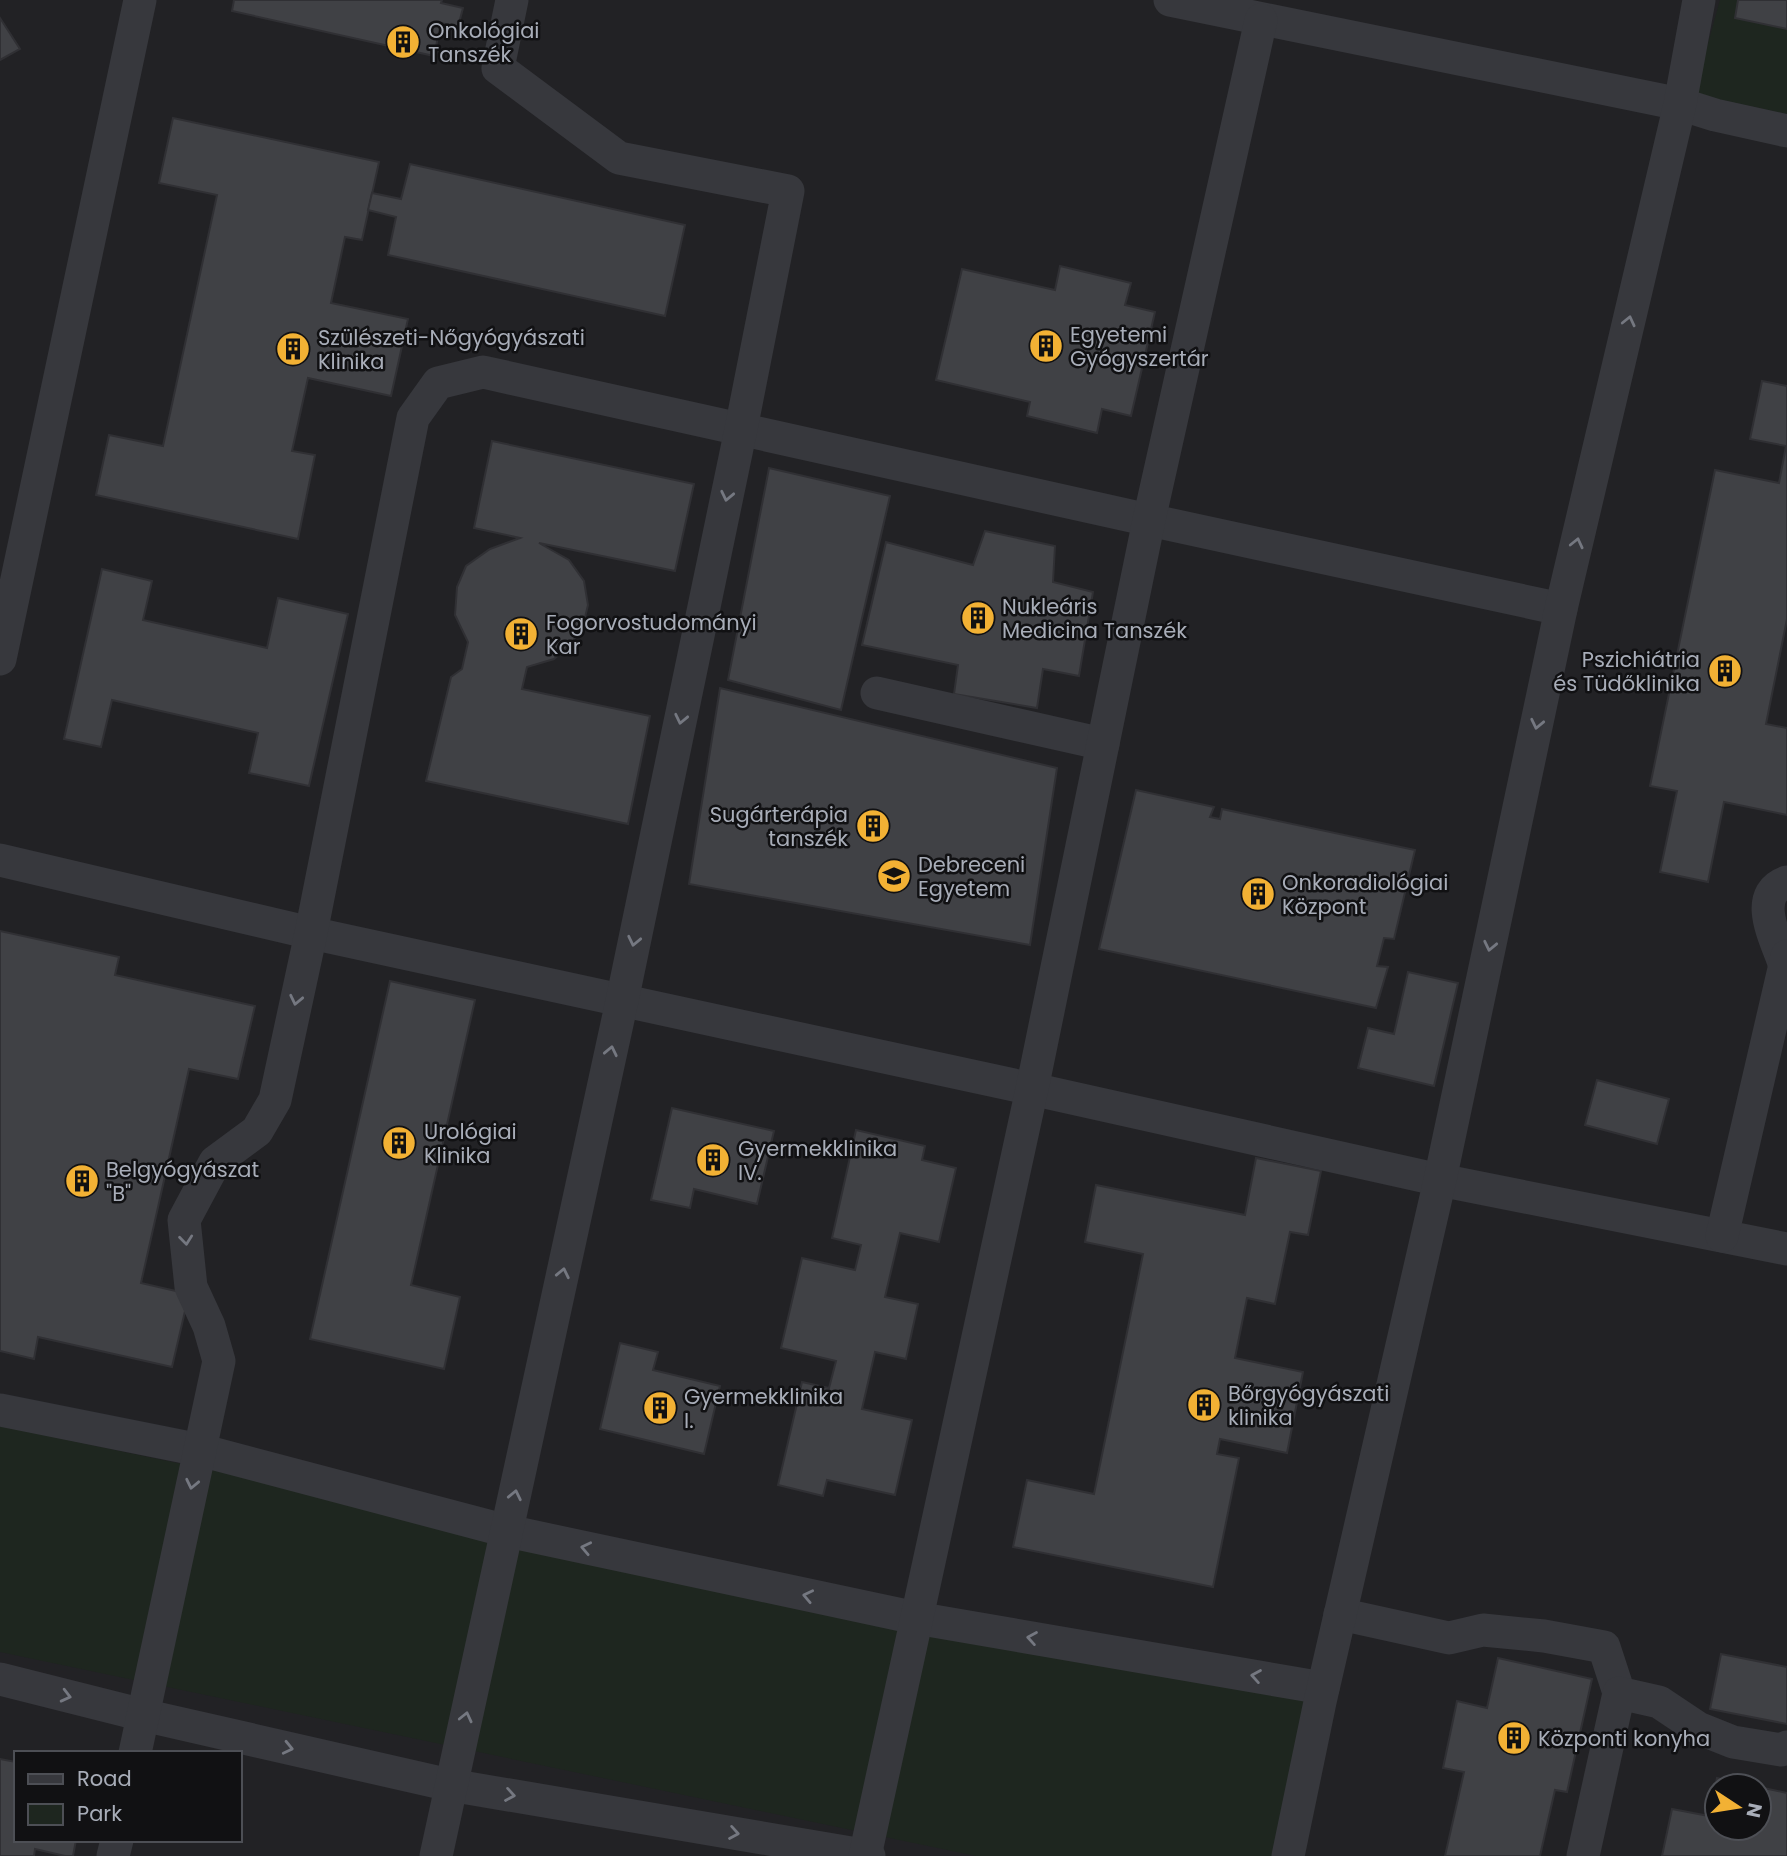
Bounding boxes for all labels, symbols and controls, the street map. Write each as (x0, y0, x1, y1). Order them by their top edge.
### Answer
place label: Onkológiai Tanszék (428, 16, 540, 69)
building icon: Onkológiai Tanszék (384, 23, 422, 61)
one-way arrow (1621, 315, 1635, 327)
place label: Egyetemi Gyógyszertár (1070, 320, 1209, 373)
place label: Szülészeti-Nőgyógyászati Klinika (318, 323, 585, 376)
building icon: Egyetemi Gyógyszertár (1027, 327, 1065, 365)
building icon: Szülészeti-Nőgyógyászati Klinika (274, 330, 312, 368)
one-way arrow (721, 490, 736, 502)
one-way arrow (1569, 537, 1583, 549)
place label: Nukleáris Medicina Tanszék (1002, 592, 1187, 645)
building icon: Nukleáris Medicina Tanszék (959, 599, 997, 637)
place label: Fogorvostudományi Kar (546, 608, 757, 661)
building icon: Fogorvostudományi Kar (502, 615, 540, 653)
place label: Pszichiátria és Tüdőklinika (1553, 645, 1700, 698)
building icon: Pszichiátria és Tüdőklinika (1706, 652, 1744, 690)
one-way arrow (674, 713, 689, 725)
one-way arrow (1530, 718, 1545, 730)
place label: Sugárterápia tanszék (710, 800, 848, 853)
building icon: Sugárterápia tanszék (854, 807, 892, 845)
place label: Debreceni Egyetem (918, 850, 1025, 903)
school or university icon: Debreceni Egyetem (875, 857, 913, 895)
place label: Onkoradiológiai Központ (1282, 868, 1448, 921)
building icon: Onkoradiológiai Központ (1239, 875, 1277, 913)
one-way arrow (628, 935, 643, 947)
one-way arrow (1483, 940, 1498, 952)
one-way arrow (290, 994, 305, 1006)
one-way arrow (603, 1045, 618, 1057)
place label: Urológiai Klinika (424, 1117, 517, 1170)
building icon: Urológiai Klinika (380, 1124, 418, 1162)
place label: Gyermekklinika IV. (738, 1134, 897, 1187)
building icon: Gyermekklinika IV. (694, 1141, 732, 1179)
place label: Belgyógyászat "B" (106, 1155, 259, 1208)
building icon: Belgyógyászat "B" (63, 1162, 101, 1200)
one-way arrow (178, 1235, 193, 1246)
one-way arrow (555, 1267, 569, 1279)
place label: Bőrgyógyászati klinika (1228, 1379, 1389, 1432)
place label: Gyermekklinika I. (684, 1382, 843, 1435)
building icon: Bőrgyógyászati klinika (1185, 1386, 1223, 1424)
building icon: Gyermekklinika I. (641, 1389, 679, 1427)
one-way arrow (186, 1478, 201, 1490)
one-way arrow (506, 1489, 521, 1501)
one-way arrow (580, 1542, 592, 1557)
one-way arrow (802, 1589, 814, 1604)
one-way arrow (1026, 1631, 1038, 1646)
one-way arrow (1250, 1669, 1262, 1684)
one-way arrow (60, 1688, 72, 1702)
one-way arrow (457, 1712, 472, 1724)
building icon: Központi konyha (1495, 1719, 1533, 1757)
place label: Központi konyha (1538, 1724, 1710, 1753)
one-way arrow (282, 1740, 294, 1754)
legend (14, 1751, 242, 1842)
text: Road (77, 1764, 132, 1793)
north arrow (1703, 1772, 1773, 1842)
one-way arrow (504, 1787, 516, 1802)
text: Park (77, 1799, 122, 1828)
text: N (1739, 1801, 1769, 1820)
one-way arrow (729, 1825, 740, 1840)

